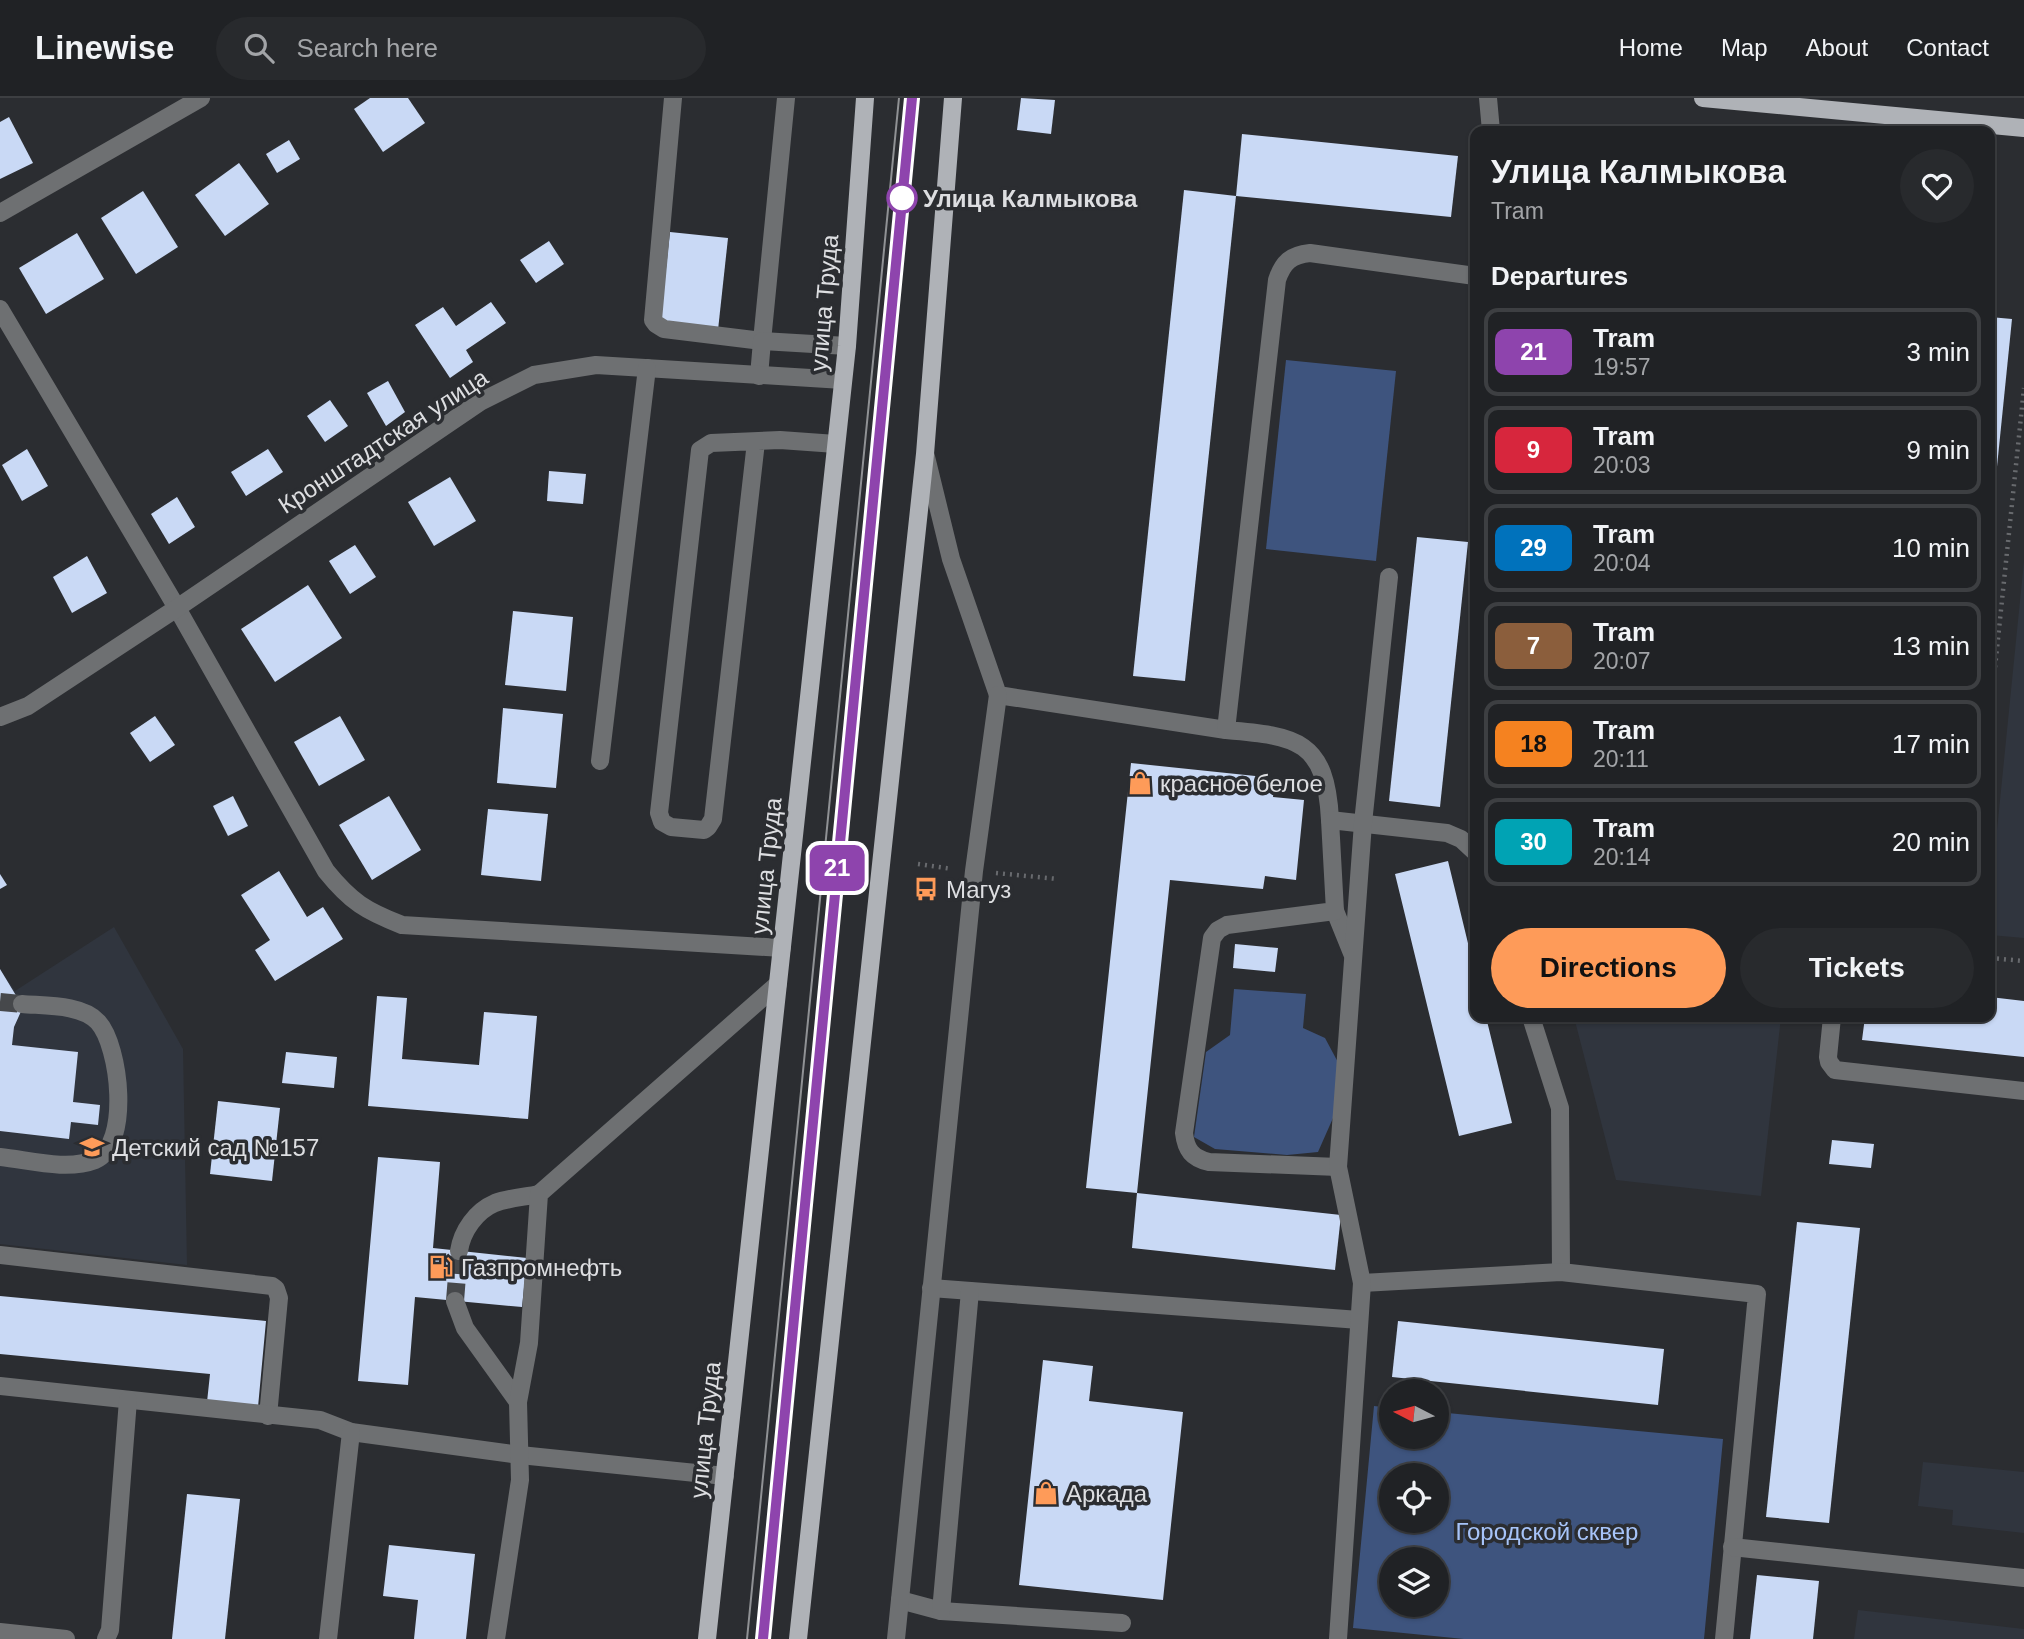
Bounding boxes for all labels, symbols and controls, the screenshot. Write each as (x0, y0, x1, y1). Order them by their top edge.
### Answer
search box (216, 17, 706, 80)
text: Linewise (35, 29, 174, 66)
icon: search (240, 29, 278, 67)
text: Search here (296, 33, 438, 63)
text: Home (1619, 34, 1683, 61)
text: Map (1721, 34, 1768, 61)
text: About (1806, 34, 1868, 61)
text: Contact (1906, 34, 1989, 61)
button: heart (1900, 149, 1974, 223)
text: Улица Калмыкова (1491, 153, 1786, 190)
marker: Улица Калмыкова (887, 183, 917, 213)
place label: Улица Калмыкова (923, 185, 1138, 212)
text: Tram (1491, 198, 1544, 224)
street label: улица Труда (805, 233, 844, 373)
text: Departures (1491, 261, 1628, 291)
text: Tram (1593, 323, 1655, 353)
text: 3 min (1906, 337, 1970, 367)
text: 21 (1520, 338, 1547, 365)
text: 19:57 (1593, 354, 1651, 380)
street label: Кронштадтская улица (273, 363, 493, 519)
text: Tram (1593, 421, 1655, 451)
text: 9 min (1906, 435, 1970, 465)
text: 9 (1527, 436, 1540, 463)
text: 20:03 (1593, 452, 1651, 478)
text: Tram (1593, 519, 1655, 549)
text: 10 min (1892, 533, 1970, 563)
text: 29 (1520, 534, 1547, 561)
text: 20:04 (1593, 550, 1651, 576)
text: Tram (1593, 617, 1655, 647)
text: 13 min (1892, 631, 1970, 661)
text: 7 (1527, 632, 1540, 659)
text: 20:07 (1593, 648, 1651, 674)
text: Tram (1593, 715, 1655, 745)
text: 17 min (1892, 729, 1970, 759)
text: 18 (1520, 730, 1547, 757)
text: 20:11 (1593, 746, 1649, 772)
shop icon: красное белое (1126, 769, 1154, 797)
place label: красное белое (1160, 770, 1323, 797)
street label: улица Труда (745, 796, 787, 936)
text: Tram (1593, 813, 1655, 843)
text: 20 min (1892, 827, 1970, 857)
text: 30 (1520, 828, 1547, 855)
text: 20:14 (1593, 844, 1651, 870)
line badge: 21 (806, 845, 868, 891)
text: 21 (824, 854, 850, 881)
bus stop icon: Магуз (912, 875, 940, 903)
place label: Магуз (946, 876, 1011, 903)
button: Directions (1491, 928, 1726, 1008)
button: Tickets (1740, 928, 1974, 1008)
school or university icon: Детский сад №157 (78, 1133, 106, 1161)
place label: Детский сад №157 (112, 1134, 319, 1161)
fuel station icon: Газпромнефть (427, 1253, 455, 1281)
place label: Газпромнефть (461, 1254, 622, 1281)
street label: улица Труда (684, 1360, 726, 1500)
north arrow (1379, 1379, 1449, 1449)
map controls (1379, 1379, 1449, 1617)
button: locate (1379, 1463, 1449, 1533)
shop icon: Аркада (1032, 1479, 1060, 1507)
place label: Аркада (1066, 1480, 1148, 1507)
park label: Городской сквер (1456, 1518, 1638, 1545)
button: layers (1379, 1547, 1449, 1617)

